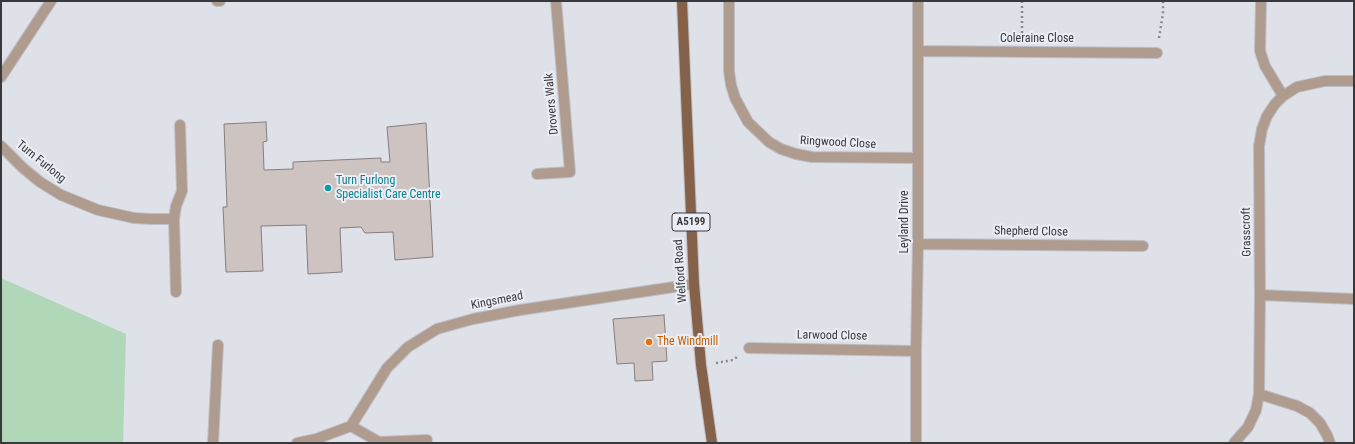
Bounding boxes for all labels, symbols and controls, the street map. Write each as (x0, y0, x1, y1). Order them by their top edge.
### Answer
street label: Coleraine Close (1000, 32, 1074, 46)
street label: Drovers Walk (542, 73, 562, 135)
street label: Ringwood Close (800, 134, 876, 152)
street label: Turn Furlong (13, 138, 69, 186)
place label: Turn Furlong Specialist Care Centre (336, 174, 441, 202)
marker: Turn Furlong Specialist Care Centre (323, 183, 333, 193)
street label: Leyland Drive (898, 190, 912, 254)
street label: Grasscroft (1239, 207, 1255, 257)
road number: A5199 (672, 213, 710, 231)
street label: Shepherd Close (994, 224, 1068, 240)
street label: Welford Road (672, 239, 690, 303)
street label: Kingsmead (470, 289, 524, 313)
street label: Larwood Close (797, 328, 867, 344)
place label: The Windmill (657, 335, 718, 349)
marker: The Windmill (644, 337, 654, 347)

